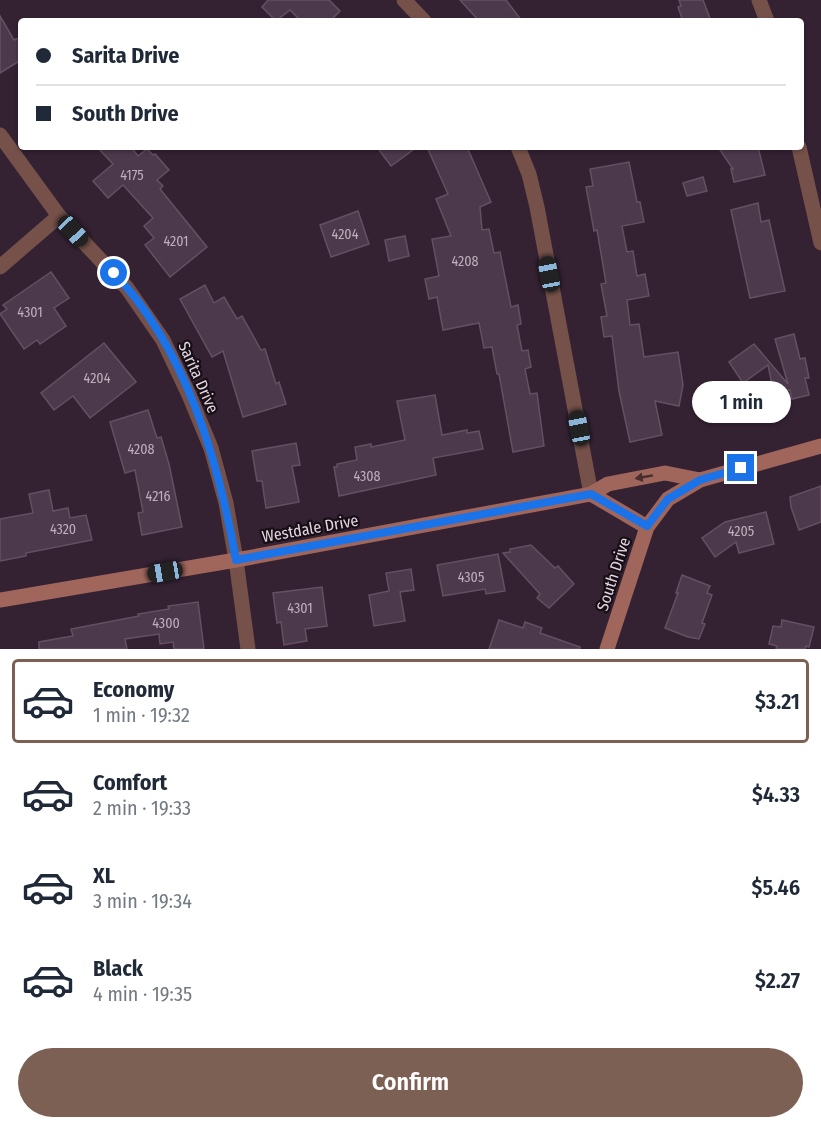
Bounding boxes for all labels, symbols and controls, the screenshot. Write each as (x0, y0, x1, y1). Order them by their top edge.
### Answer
text: Sarita Drive (72, 42, 179, 69)
text: South Drive (72, 100, 179, 127)
house number: 4175 (120, 167, 144, 184)
car (54, 212, 92, 250)
house number: 4204 (332, 226, 359, 243)
house number: 4201 (163, 233, 189, 250)
house number: 4208 (451, 253, 479, 270)
car (537, 255, 561, 293)
route start (100, 259, 127, 286)
house number: 4301 (17, 304, 43, 321)
street label: Sarita Drive (174, 339, 223, 416)
house number: 4204 (84, 370, 111, 387)
callout: 1 min (692, 381, 790, 423)
text: 1 min (720, 390, 763, 414)
car (567, 409, 591, 447)
house number: 4208 (127, 441, 155, 458)
route end (727, 454, 754, 481)
house number: 4308 (353, 468, 381, 485)
one-way arrow (635, 473, 654, 482)
house number: 4216 (146, 488, 170, 505)
street label: Westdale Drive (260, 511, 360, 546)
house number: 4320 (50, 521, 76, 538)
house number: 4205 (728, 523, 754, 540)
street label: South Drive (593, 535, 634, 613)
car (146, 560, 184, 584)
house number: 4305 (458, 569, 484, 586)
house number: 4301 (287, 600, 313, 617)
house number: 4300 (152, 615, 180, 632)
icon: car (21, 674, 75, 728)
text: Economy (93, 676, 174, 703)
text: $3.21 (755, 688, 800, 715)
text: 1 min · 19:32 (93, 703, 190, 727)
icon: car (21, 767, 75, 821)
text: Comfort (93, 769, 167, 796)
text: $4.33 (752, 781, 800, 808)
text: 2 min · 19:33 (93, 796, 191, 820)
icon: car (21, 860, 75, 914)
text: XL (93, 862, 115, 889)
text: $5.46 (752, 874, 800, 901)
text: 3 min · 19:34 (93, 889, 192, 913)
icon: car (21, 953, 75, 1007)
text: Black (93, 955, 143, 982)
text: $2.27 (755, 967, 800, 994)
text: 4 min · 19:35 (93, 982, 192, 1006)
button: Confirm (18, 1048, 803, 1117)

